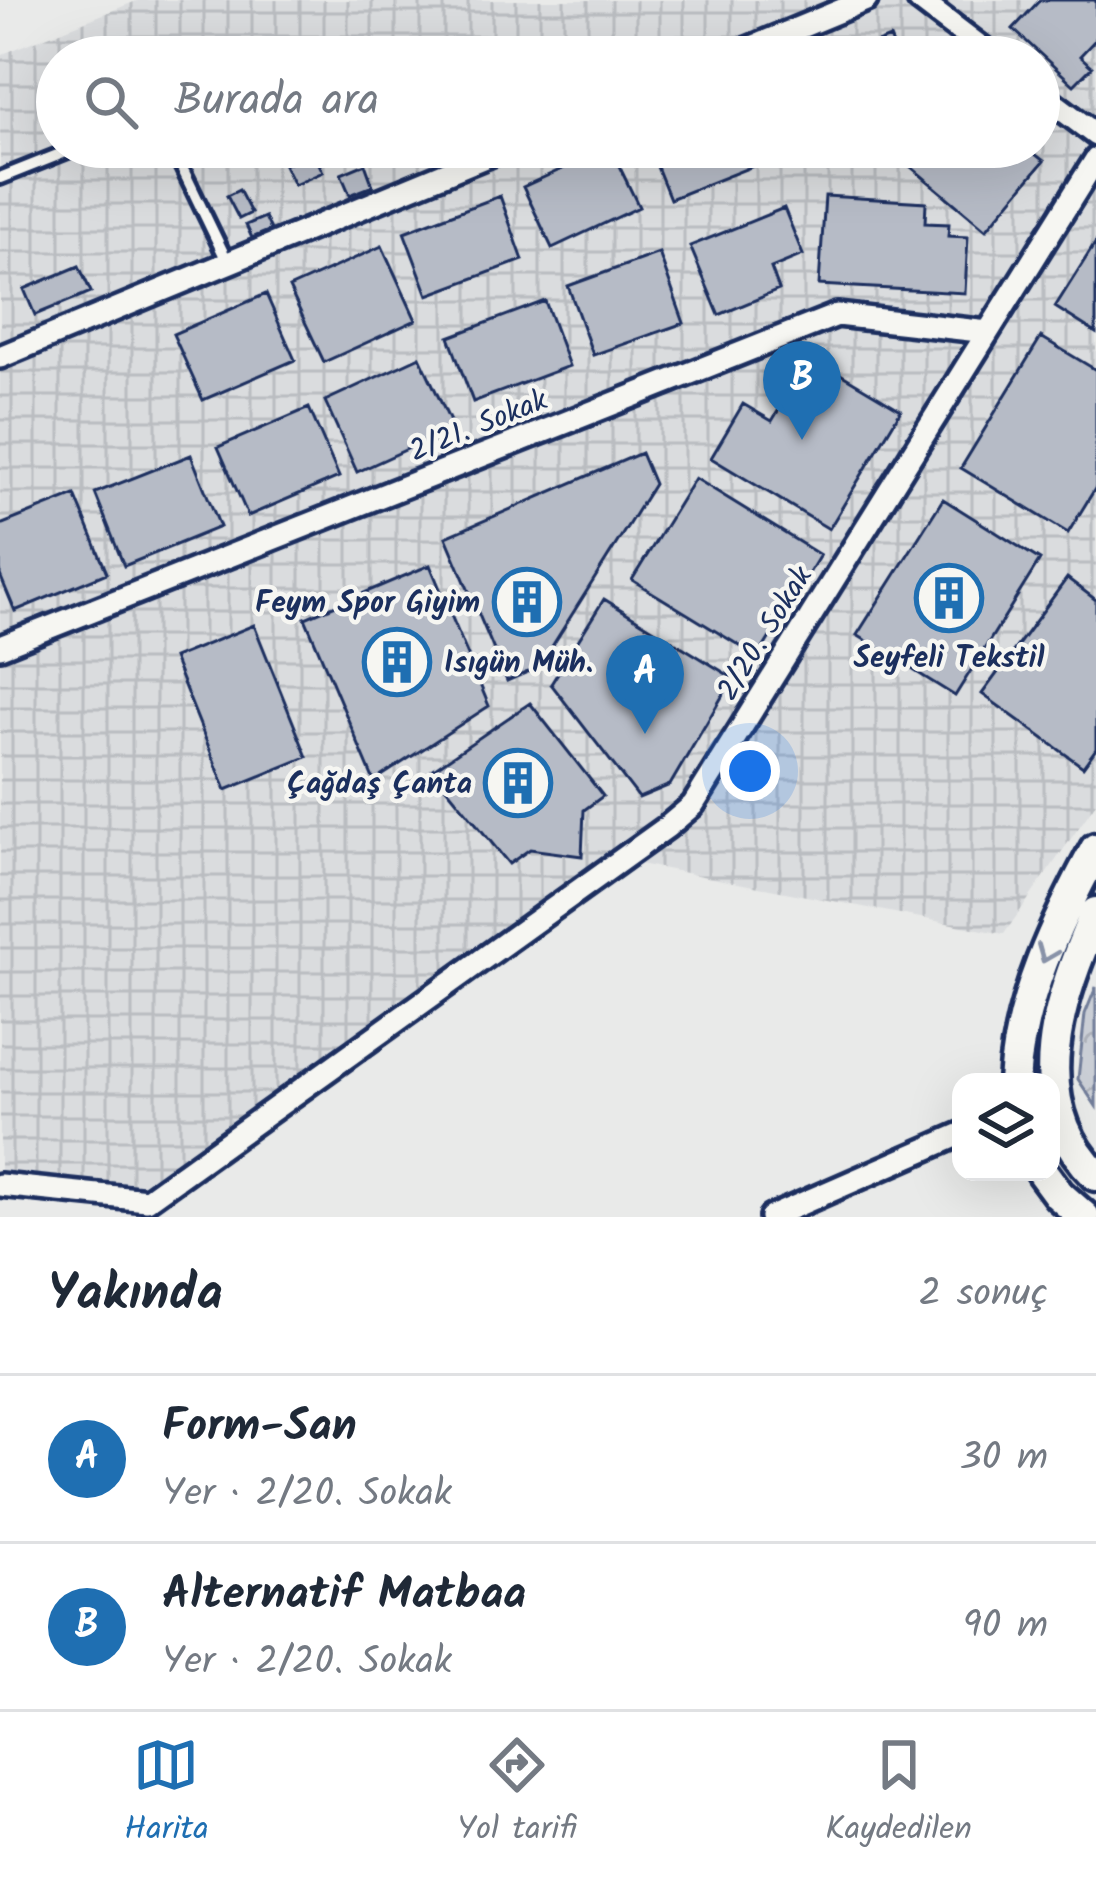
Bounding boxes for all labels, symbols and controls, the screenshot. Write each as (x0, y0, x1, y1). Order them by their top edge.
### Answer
search box (36, 36, 1060, 168)
text: Burada ara (174, 66, 379, 138)
icon: search (78, 69, 144, 135)
pin: B (763, 341, 841, 440)
street label: 2/21. Sokak (402, 377, 556, 476)
street label: 2/20. Sokak (705, 556, 827, 711)
building icon: Seyfeli Tekstil (914, 563, 984, 633)
building icon: Feym Spor Giyim (492, 567, 562, 637)
place label: Feym Spor Giyim (255, 580, 480, 628)
building icon: Isıgün Müh. (362, 627, 432, 697)
pin: A (606, 635, 684, 734)
place label: Seyfeli Tekstil (854, 635, 1044, 683)
place label: Isıgün Müh. (444, 640, 593, 688)
your location (720, 741, 780, 801)
building icon: Çağdaş Çanta (483, 748, 553, 818)
place label: Çağdaş Çanta (287, 761, 472, 809)
one-way arrow (1035, 943, 1060, 964)
map controls (952, 1073, 1060, 1181)
button: layers (952, 1073, 1060, 1181)
text: Yakında (48, 1255, 223, 1336)
text: 2 sonuç (918, 1264, 1048, 1326)
text: Form-San (162, 1392, 357, 1464)
text: A (75, 1428, 99, 1490)
text: 30 m (960, 1428, 1048, 1490)
text: Yer · 2/20. Sokak (162, 1464, 452, 1526)
text: Alternatif Matbaa (162, 1560, 526, 1632)
text: B (75, 1596, 99, 1658)
text: 90 m (963, 1596, 1048, 1658)
text: Yer · 2/20. Sokak (162, 1632, 452, 1694)
tab: Harita (124, 1732, 209, 1857)
tab: Yol tarifi (457, 1732, 577, 1857)
tab: Kaydedilen (825, 1732, 972, 1857)

